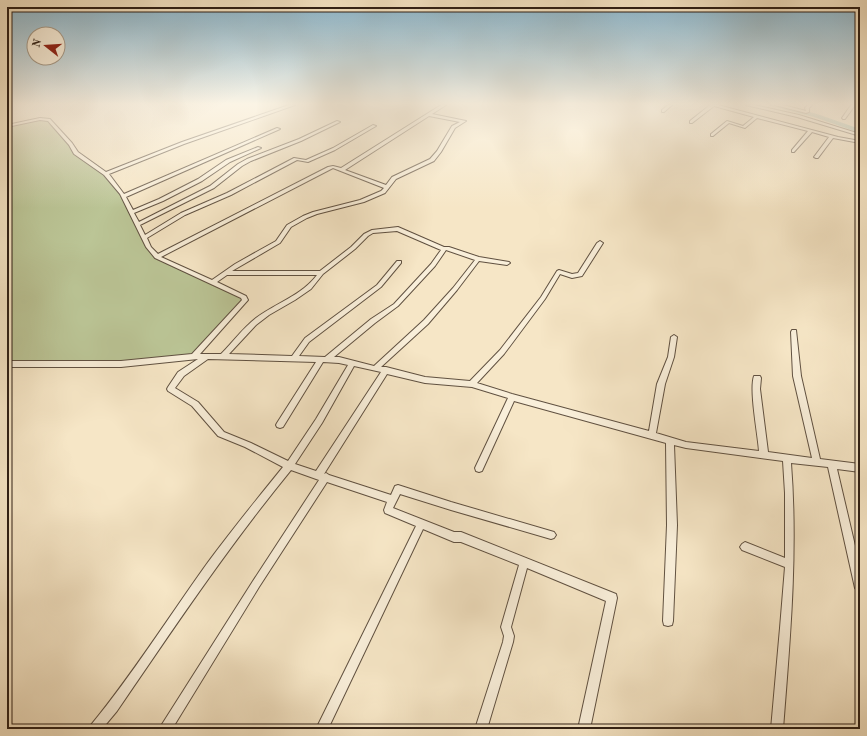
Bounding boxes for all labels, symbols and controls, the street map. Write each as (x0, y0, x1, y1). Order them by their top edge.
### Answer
north arrow (26, 26, 66, 66)
text: N (31, 37, 45, 49)

